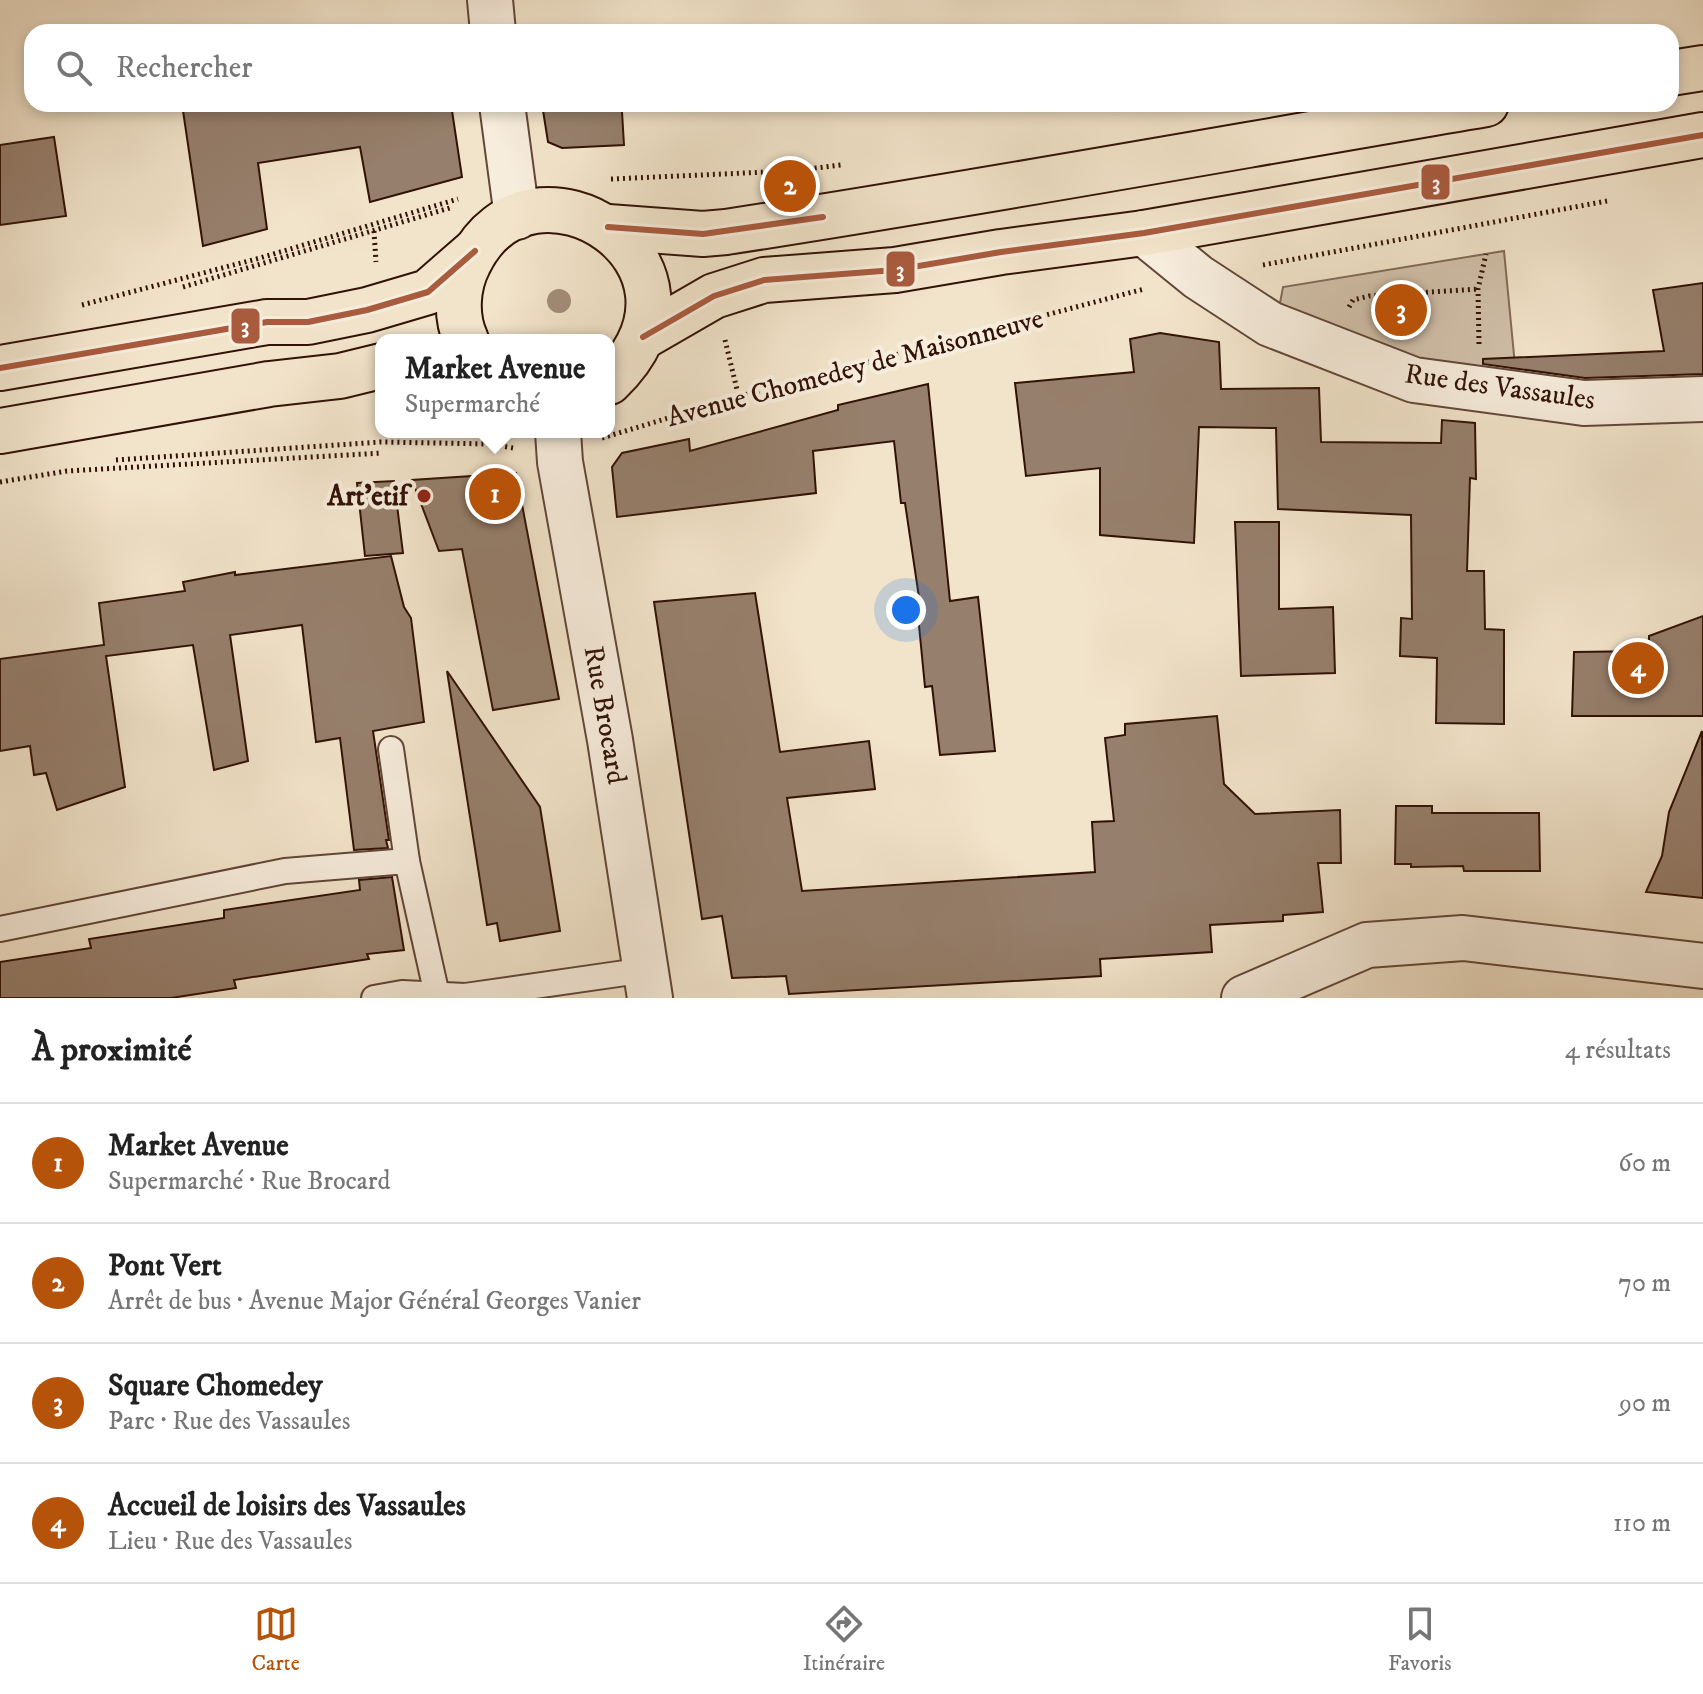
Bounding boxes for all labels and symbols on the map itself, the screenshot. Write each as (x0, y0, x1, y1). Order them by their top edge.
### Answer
pin: 2 (764, 156, 816, 216)
line badge: 3 (1420, 163, 1451, 201)
text: 3 (1432, 170, 1440, 197)
line badge: 3 (885, 250, 916, 288)
text: 3 (896, 257, 904, 284)
pin: 3 (1375, 280, 1427, 340)
street label: Avenue Chomedey de Maisonneuve (663, 301, 1047, 435)
line badge: 3 (230, 307, 261, 345)
text: 3 (241, 313, 249, 340)
street label: Rue des Vassaules (1403, 356, 1597, 418)
pin: 1 (469, 464, 521, 524)
place label: Art'etif (326, 479, 413, 514)
marker: Art'etif (415, 487, 433, 505)
your location (886, 590, 926, 630)
pin: 4 (1612, 638, 1664, 698)
street label: Rue Brocard (576, 643, 634, 787)

